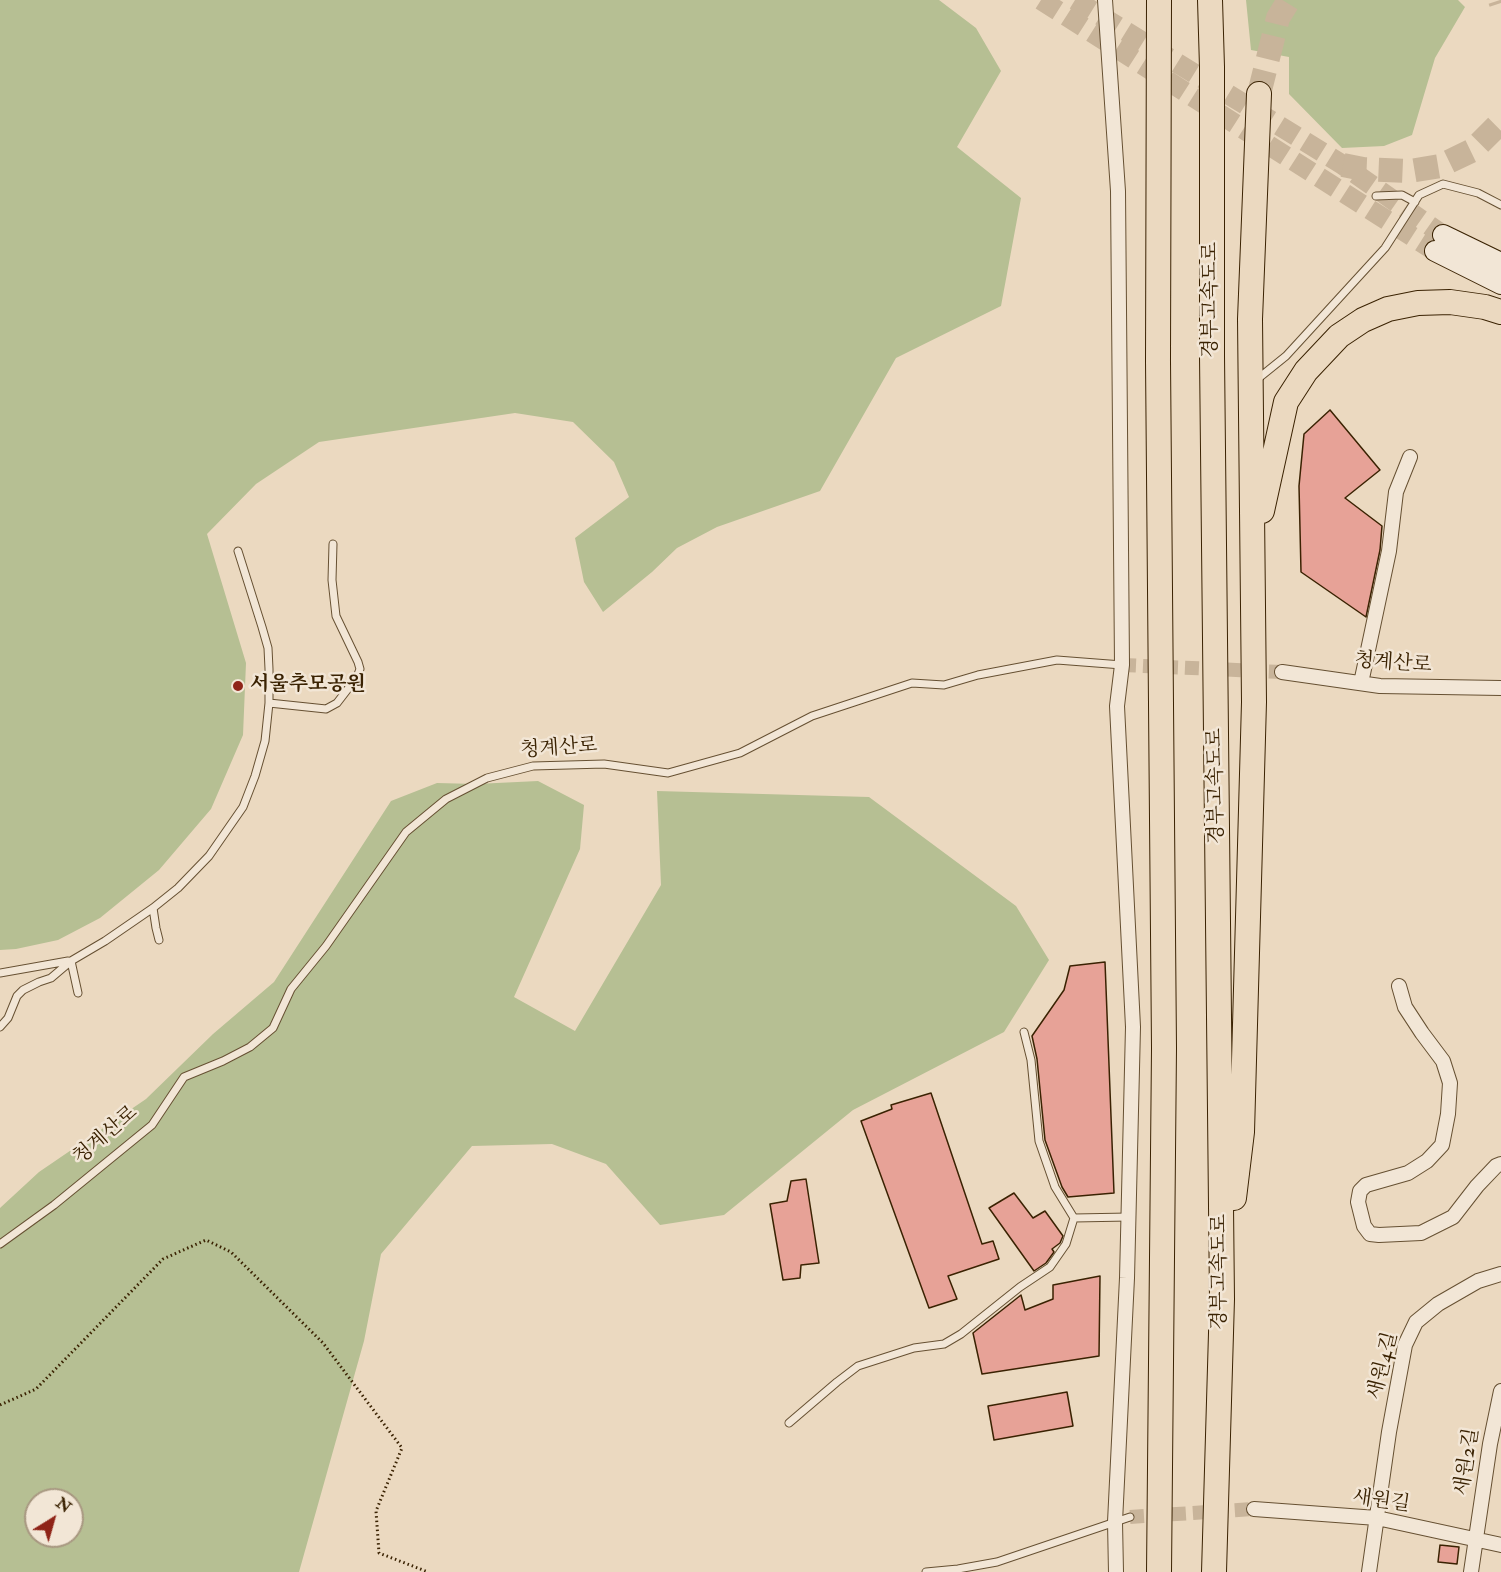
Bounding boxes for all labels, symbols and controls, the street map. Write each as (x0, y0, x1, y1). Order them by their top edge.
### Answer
street label: 경부고속도로 (1200, 242, 1224, 358)
street label: 청계산로 (1354, 649, 1432, 679)
place label: 서울추모공원 (250, 674, 366, 698)
marker: 서울추모공원 (231, 679, 245, 693)
street label: 경부고속도로 (1204, 728, 1230, 844)
street label: 청계산로 (520, 734, 598, 764)
street label: 청계산로 (69, 1102, 143, 1170)
street label: 경부고속도로 (1209, 1214, 1233, 1330)
street label: 새원4길 (1364, 1330, 1404, 1402)
street label: 새원2길 (1451, 1426, 1485, 1498)
street label: 새원길 (1351, 1486, 1411, 1518)
north arrow (24, 1488, 84, 1548)
text: N (52, 1493, 75, 1518)

